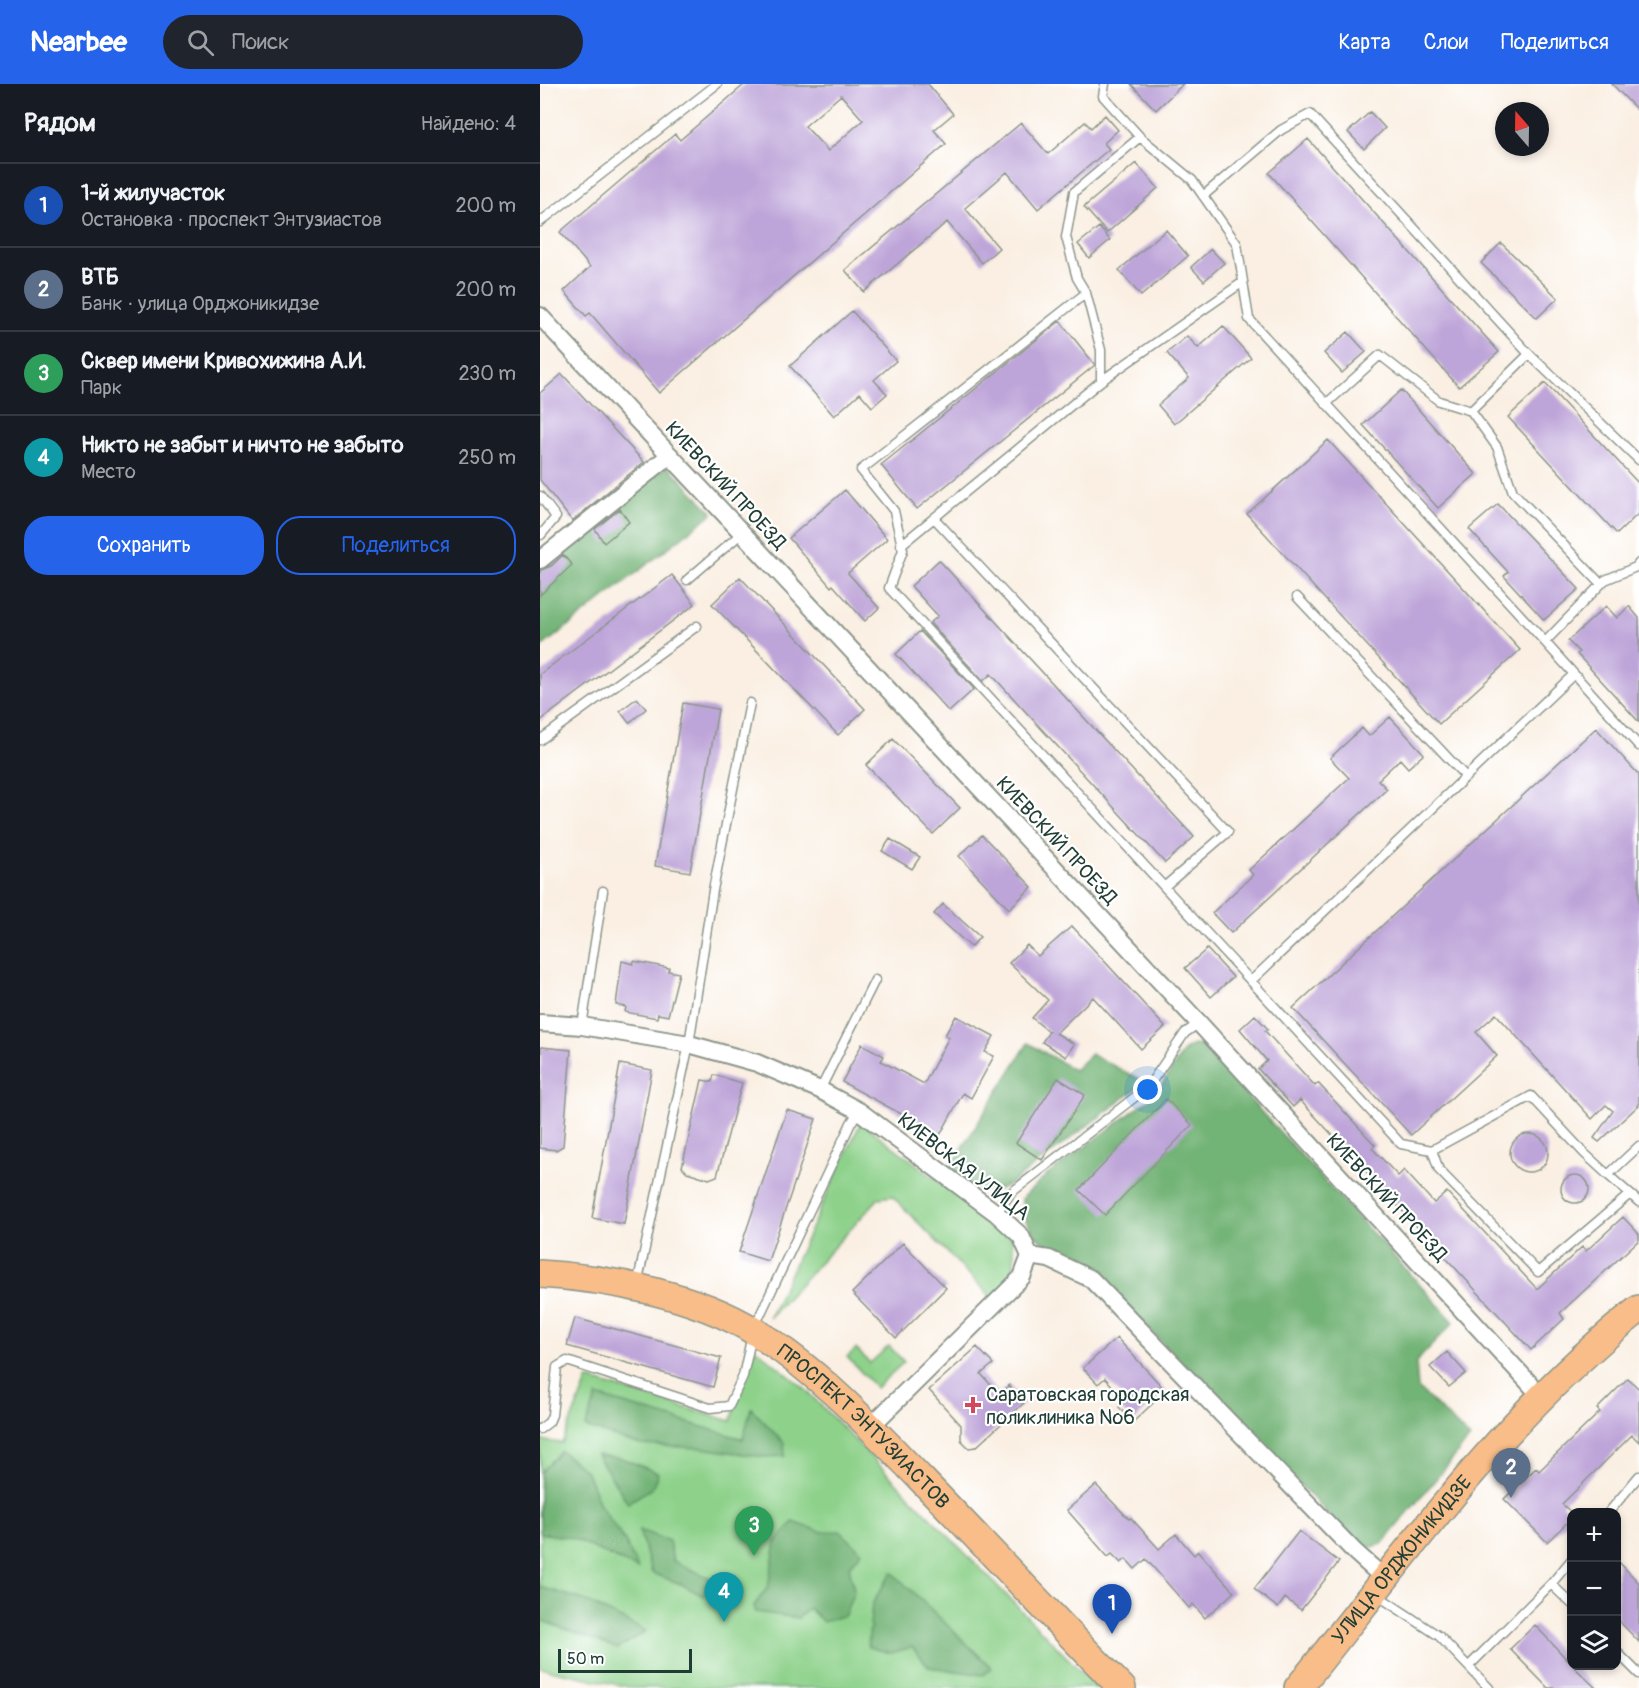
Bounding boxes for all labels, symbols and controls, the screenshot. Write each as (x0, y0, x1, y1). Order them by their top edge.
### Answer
search box (163, 15, 583, 69)
text: Nearbee (30, 25, 127, 60)
icon: search (184, 26, 217, 59)
text: Поиск (232, 28, 289, 56)
text: Карта (1338, 29, 1390, 56)
text: Слои (1423, 29, 1468, 56)
text: Поделиться (1501, 29, 1609, 56)
north arrow (1495, 102, 1549, 156)
text: Рядом (24, 107, 96, 139)
text: Найдено: 4 (421, 111, 516, 136)
text: 1-й жилучасток (81, 179, 225, 207)
text: 1 (40, 193, 47, 218)
text: 200 m (455, 193, 516, 218)
text: Остановка · проспект Энтузиастов (81, 207, 382, 232)
text: ВТБ (81, 263, 119, 291)
text: 2 (38, 277, 49, 302)
text: 200 m (455, 277, 516, 302)
text: Банк · улица Орджоникидзе (81, 291, 319, 316)
text: Сквер имени Кривохижина А.И. (81, 347, 367, 375)
text: 3 (38, 361, 49, 386)
text: 230 m (459, 361, 516, 386)
text: Парк (81, 375, 122, 400)
street label: КИЕВСКИЙ ПРОЕЗД (660, 416, 792, 555)
text: Никто не забыт и ничто не забыто (81, 431, 403, 459)
text: 4 (38, 445, 49, 470)
text: 250 m (458, 445, 516, 470)
text: Место (81, 459, 136, 484)
button: Сохранить (24, 516, 264, 575)
button: Поделиться (276, 516, 516, 575)
street label: КИЕВСКИЙ ПРОЕЗД (991, 771, 1123, 910)
your location (1133, 1075, 1162, 1104)
street label: КИЕВСКАЯ УЛИЦА (893, 1107, 1035, 1226)
street label: КИЕВСКИЙ ПРОЕЗД (1321, 1128, 1453, 1267)
street label: ПРОСПЕКТ ЭНТУЗИАСТОВ (772, 1339, 955, 1514)
place label: Саратовская городская поликлиника №6 (986, 1382, 1189, 1430)
marker: Саратовская городская поликлиника №6 (964, 1396, 982, 1414)
pin: 2 (1492, 1448, 1530, 1498)
street label: УЛИЦА ОРДЖОНИКИДЗЕ (1326, 1470, 1477, 1649)
pin: 3 (734, 1506, 774, 1556)
map controls (1567, 1508, 1621, 1670)
button: + (1567, 1508, 1621, 1562)
button: − (1567, 1562, 1621, 1616)
pin: 4 (704, 1572, 744, 1622)
pin: 1 (1092, 1584, 1132, 1634)
button: layers (1567, 1616, 1621, 1670)
scale bar (558, 1646, 692, 1674)
text: 50 m (567, 1649, 604, 1669)

